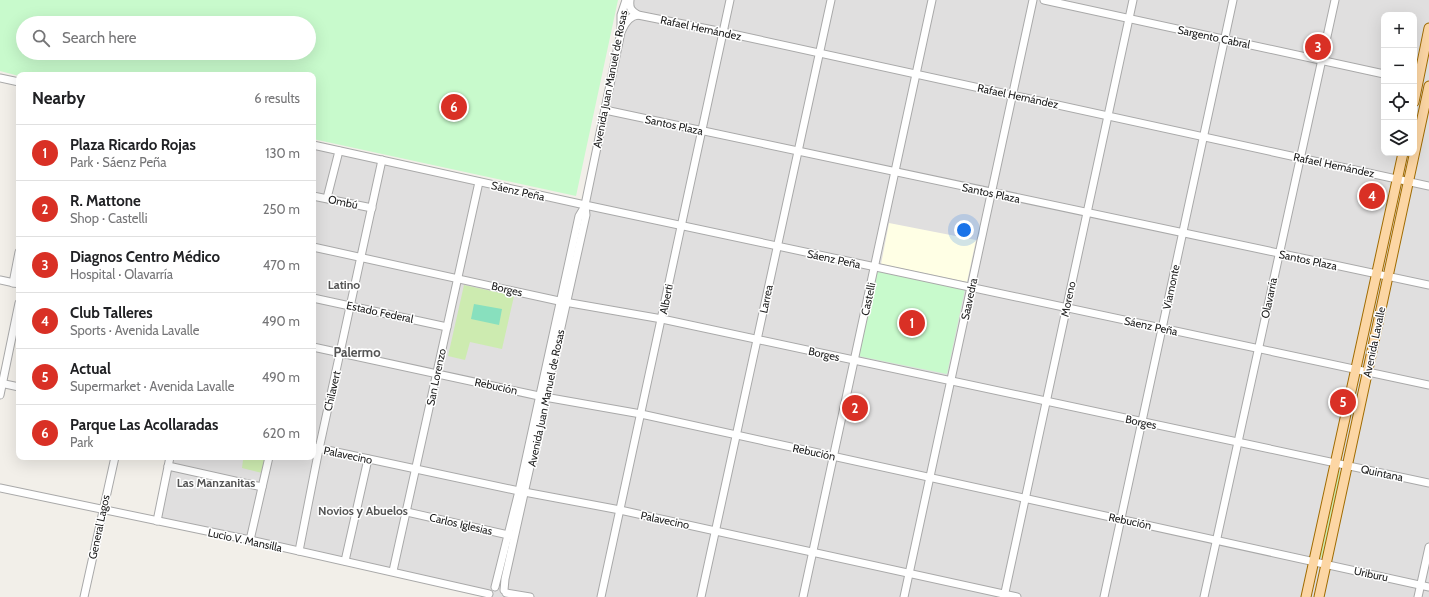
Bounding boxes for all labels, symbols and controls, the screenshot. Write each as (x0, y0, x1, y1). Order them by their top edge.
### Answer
street label: Avenida Juan Manuel de Rosas (590, 9, 630, 149)
map controls (1381, 12, 1417, 156)
button: + (1381, 12, 1417, 48)
street label: Rafael Hernández (659, 13, 743, 43)
search box (16, 16, 316, 60)
street label: Sargento Cabral (1176, 22, 1252, 52)
icon: search (30, 27, 52, 49)
text: Search here (62, 29, 137, 47)
pin: 3 (1305, 32, 1331, 62)
button: − (1381, 48, 1417, 84)
street label: Rafael Hernández (976, 81, 1060, 111)
button: locate (1381, 84, 1417, 120)
text: Nearby (32, 88, 85, 108)
text: 6 results (254, 90, 300, 106)
pin: 6 (441, 92, 467, 122)
street label: Santos Plaza (644, 112, 705, 138)
button: layers (1381, 120, 1417, 156)
text: Plaza Ricardo Rojas (70, 136, 196, 154)
text: 1 (43, 145, 47, 161)
text: 130 m (265, 145, 300, 161)
street label: Rafael Hernández (1292, 150, 1376, 180)
text: Park · Sáenz Peña (70, 154, 167, 170)
street label: Sáenz Peña (490, 178, 547, 204)
street label: Santos Plaza (961, 180, 1022, 206)
pin: 4 (1359, 181, 1385, 211)
text: R. Mattone (70, 192, 141, 210)
street label: Ombú (327, 192, 359, 212)
text: 2 (42, 201, 48, 217)
text: 250 m (263, 201, 300, 217)
text: Shop · Castelli (70, 210, 147, 226)
your location (954, 220, 974, 240)
street label: Sáenz Peña (806, 247, 863, 272)
street label: Santos Plaza (1278, 247, 1339, 273)
text: Diagnos Centro Médico (70, 248, 220, 266)
text: 3 (41, 257, 49, 273)
text: 470 m (263, 257, 300, 273)
street label: Viamonte (1159, 263, 1183, 311)
text: Hospital · Olavarría (70, 266, 173, 282)
street label: Saavedra (958, 276, 980, 321)
street label: Olavarría (1258, 276, 1280, 320)
district label: Latino (328, 277, 360, 292)
street label: Borges (490, 279, 524, 299)
street label: Moreno (1057, 280, 1079, 318)
street label: Castelli (858, 281, 878, 317)
street label: Alberti (656, 283, 676, 315)
street label: Larrea (756, 283, 776, 314)
street label: Estado Federal (345, 298, 415, 326)
text: Club Talleres (70, 304, 153, 322)
street label: Avenida Lavalle (1360, 305, 1388, 379)
pin: 1 (899, 308, 925, 338)
text: 4 (41, 313, 49, 329)
text: 490 m (262, 313, 300, 329)
street label: Sáenz Peña (1123, 314, 1180, 339)
text: Sports · Avenida Lavalle (70, 322, 199, 338)
street label: Avenida Juan Manuel de Rosas (525, 328, 567, 468)
district label: Palermo (333, 344, 381, 360)
street label: Borges (807, 344, 841, 364)
street label: San Lorenzo (423, 347, 449, 407)
text: Actual (70, 360, 111, 378)
text: 5 (42, 369, 48, 385)
text: 490 m (262, 369, 300, 385)
street label: Chilavert (321, 369, 343, 412)
street label: Rebución (473, 375, 519, 397)
text: Supermarket · Avenida Lavalle (70, 378, 234, 394)
pin: 5 (1330, 387, 1356, 417)
pin: 2 (842, 393, 868, 423)
street label: Borges (1124, 412, 1158, 432)
text: Parque Las Acollaradas (70, 416, 218, 434)
text: 6 (41, 425, 49, 441)
text: 620 m (262, 425, 300, 441)
text: Park (70, 434, 93, 450)
street label: Rebución (791, 441, 837, 463)
street label: Palavecino (322, 443, 374, 467)
street label: Quintana (1360, 462, 1405, 484)
district label: Las Manzanitas (177, 475, 255, 490)
street label: General Lagos (85, 493, 113, 560)
district label: Novios y Abuelos (318, 503, 408, 518)
street label: Palavecino (639, 508, 691, 532)
street label: Carlos Iglesias (428, 510, 494, 538)
street label: Rebución (1107, 510, 1153, 532)
street label: Lucio V. Mansilla (207, 525, 284, 555)
street label: Uriburu (1353, 564, 1390, 585)

